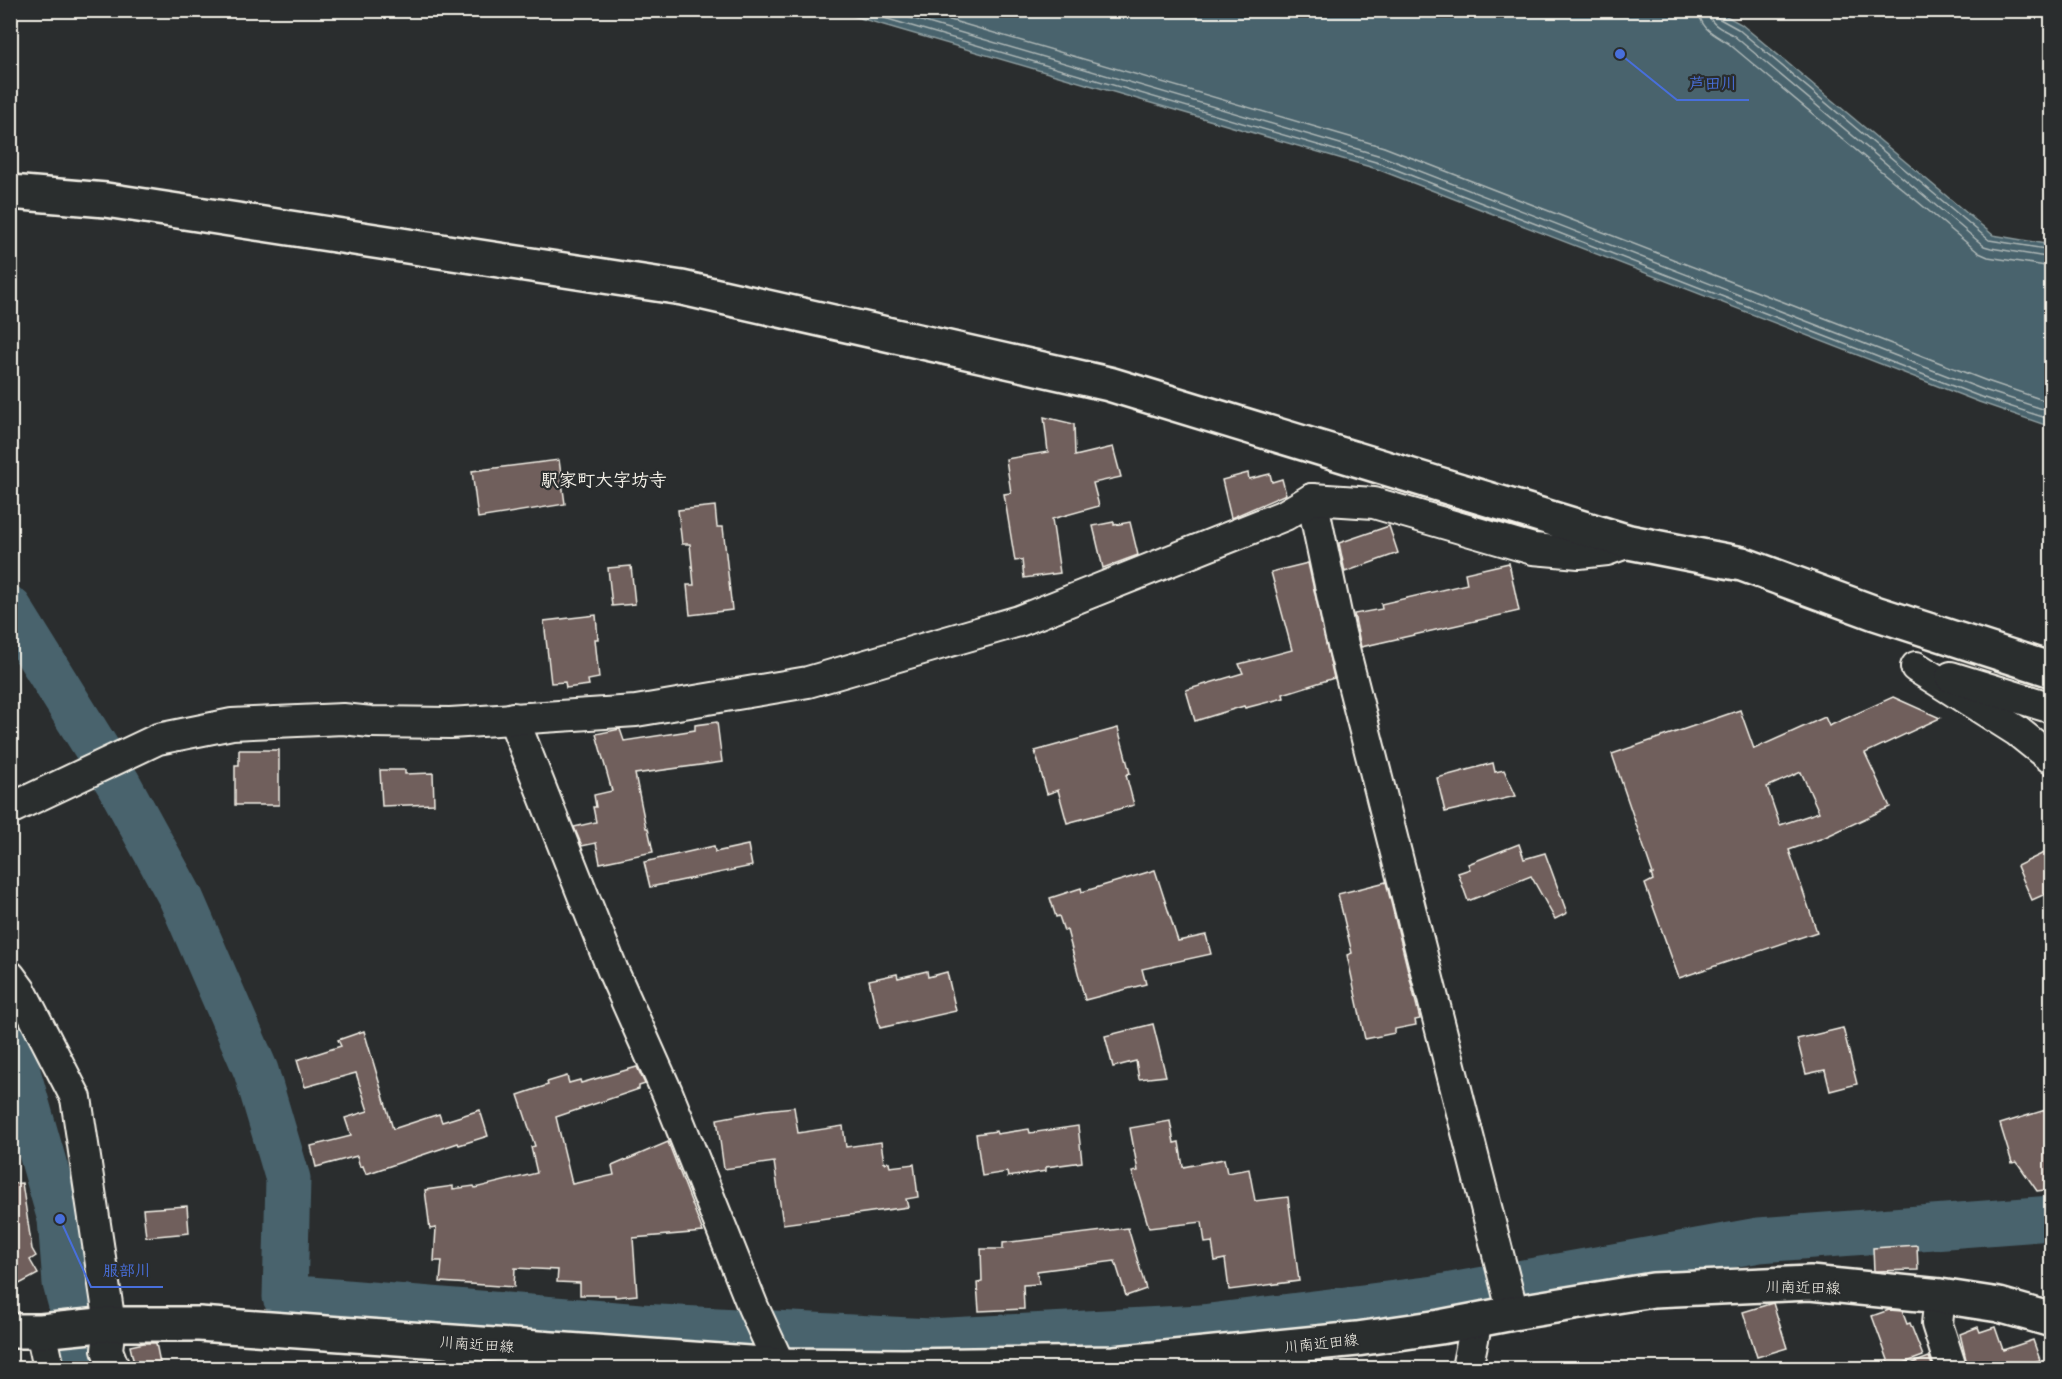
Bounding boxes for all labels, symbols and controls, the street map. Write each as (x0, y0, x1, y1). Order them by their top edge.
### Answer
callout: 芦田川 (1677, 66, 1749, 100)
text: 芦田川 (1689, 70, 1737, 94)
district label: 駅家町大字坊寺 (541, 465, 667, 492)
callout: 服部川 (91, 1253, 163, 1287)
text: 服部川 (103, 1257, 151, 1281)
street label: 川南近田線 (1765, 1274, 1841, 1298)
street label: 川南近田線 (1282, 1327, 1360, 1357)
street label: 川南近田線 (439, 1329, 515, 1357)

